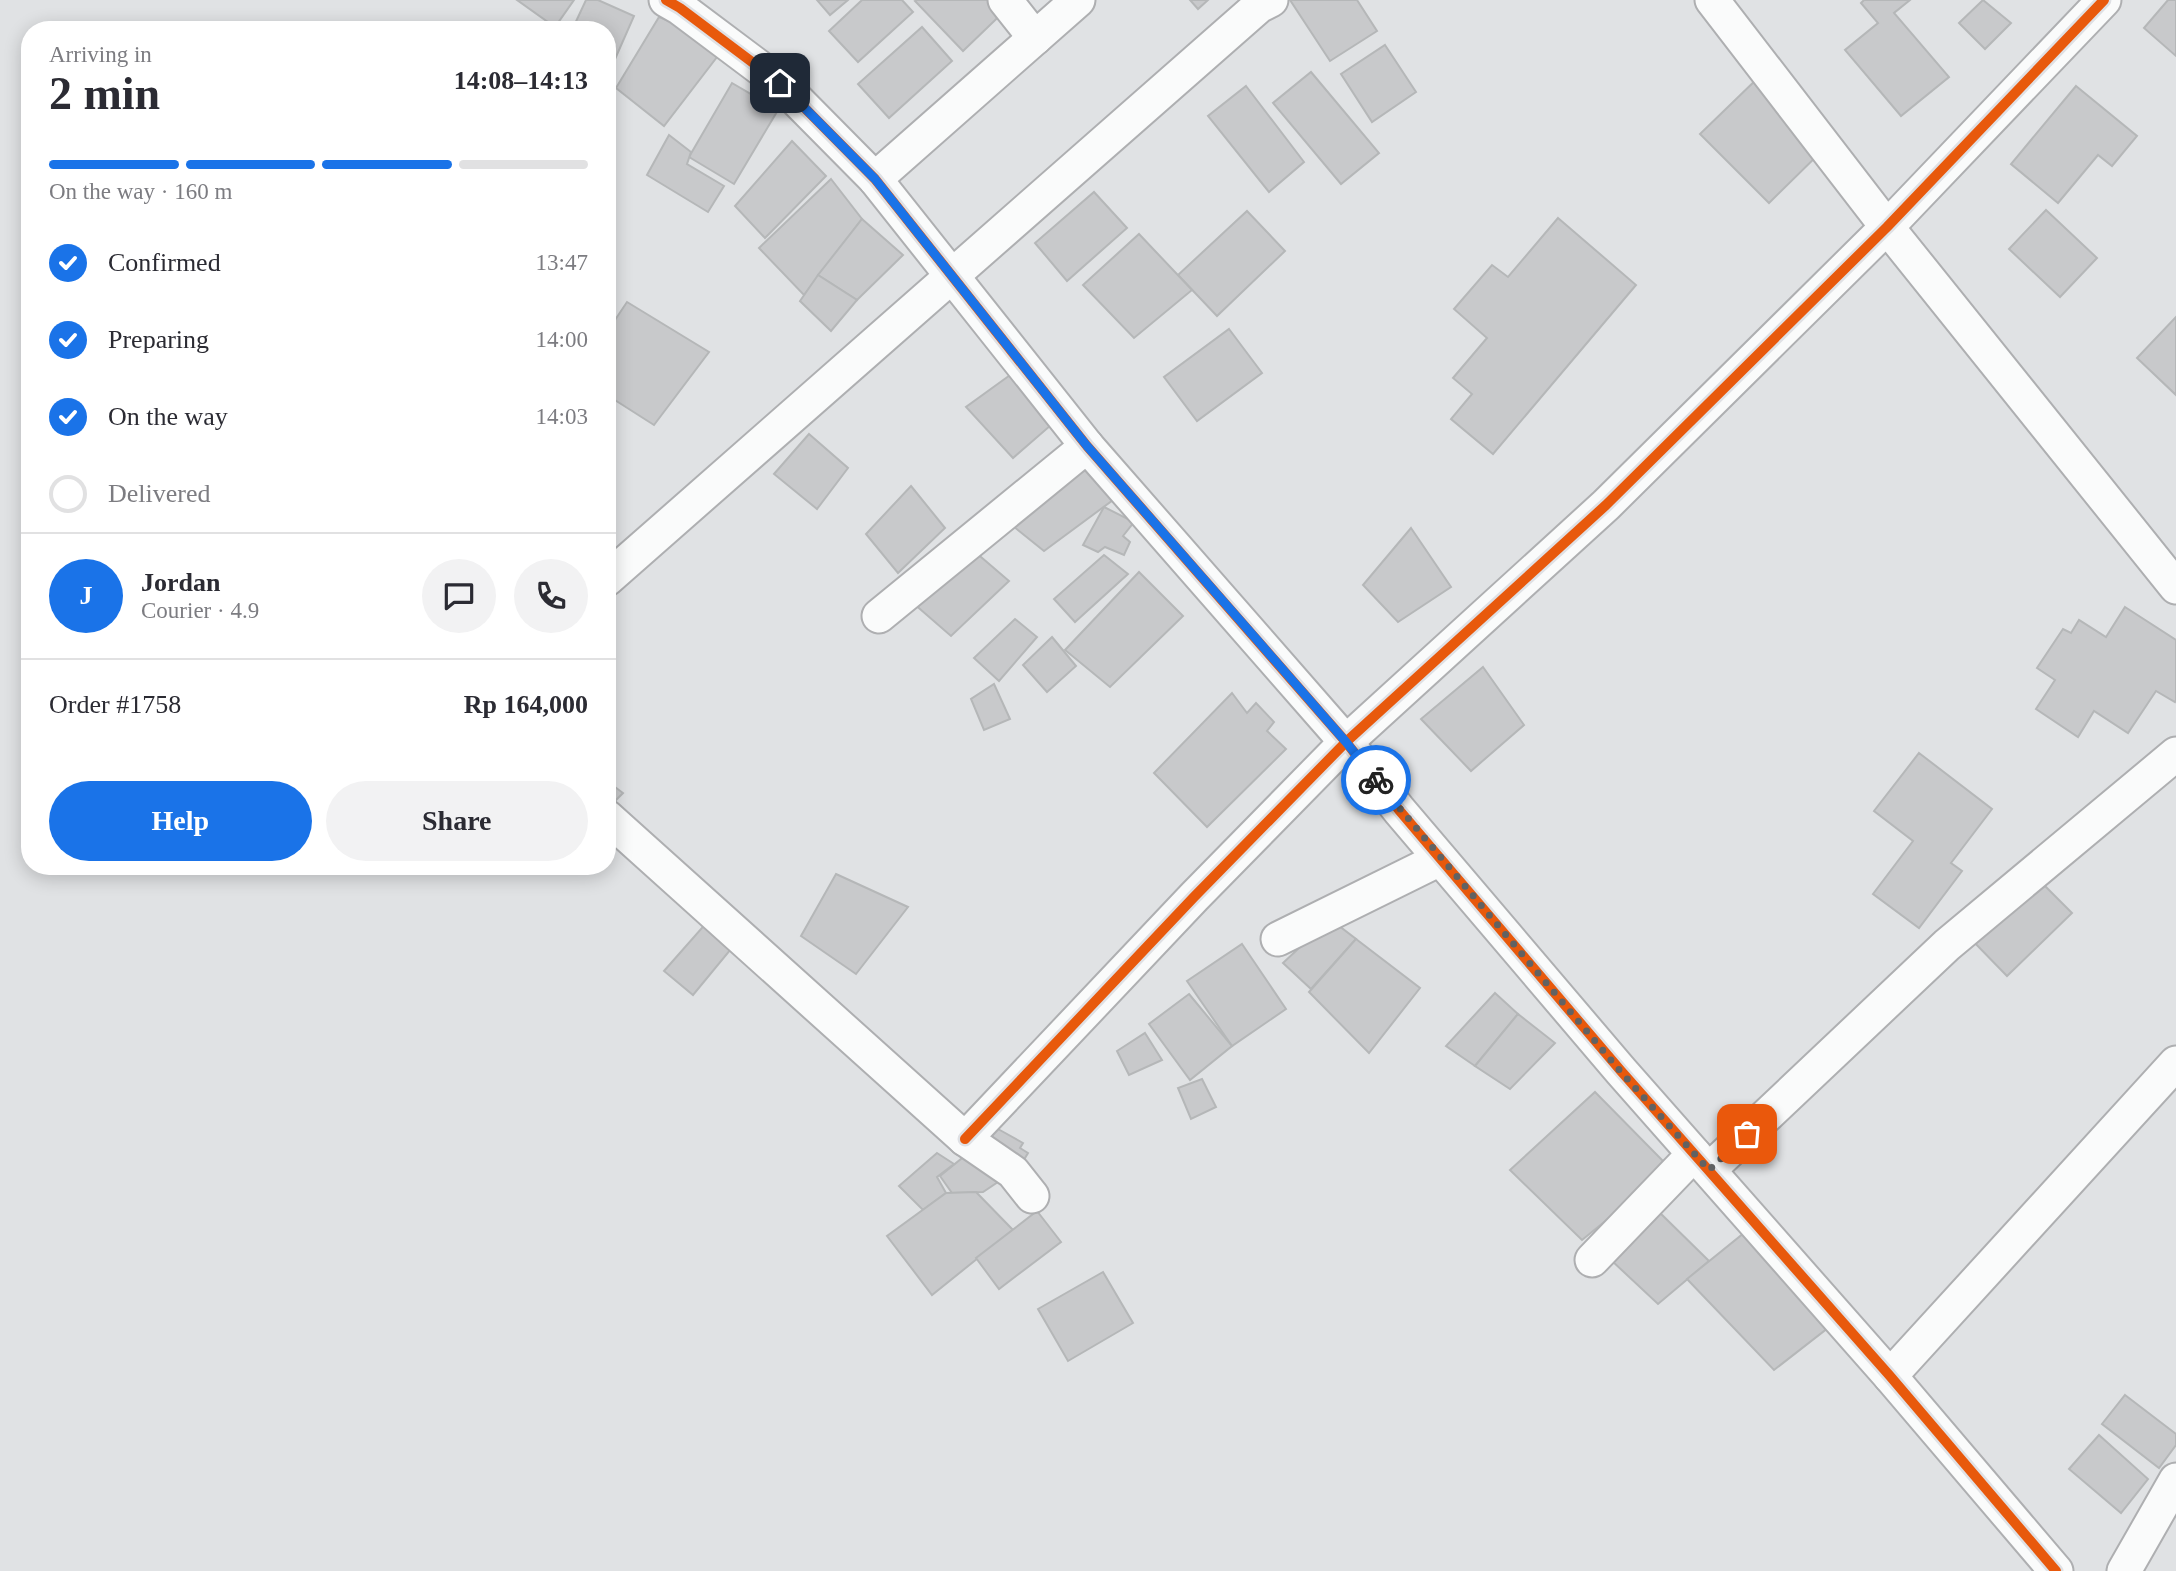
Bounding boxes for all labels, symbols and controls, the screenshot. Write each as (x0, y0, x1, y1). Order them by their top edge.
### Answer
text: Arriving in (49, 42, 152, 67)
pin (750, 53, 810, 113)
icon: home (761, 64, 799, 102)
text: 14:08–14:13 (454, 66, 588, 95)
text: 2 min (49, 68, 160, 119)
text: On the way · 160 m (49, 179, 232, 204)
icon: check (49, 244, 87, 282)
text: Confirmed (108, 248, 221, 277)
text: 13:47 (536, 250, 588, 275)
icon: check (49, 321, 87, 359)
text: Preparing (108, 325, 209, 354)
text: 14:00 (536, 327, 588, 352)
icon: check (49, 398, 87, 436)
text: On the way (108, 402, 228, 431)
text: 14:03 (536, 404, 588, 429)
text: Delivered (108, 479, 211, 508)
button: chat (422, 559, 496, 633)
button: phone (514, 559, 588, 633)
text: Jordan (141, 568, 220, 597)
text: J (80, 581, 93, 610)
text: Courier · 4.9 (141, 598, 259, 623)
text: Order #1758 (49, 690, 181, 719)
text: Rp 164,000 (464, 690, 588, 719)
courier (1341, 745, 1411, 815)
icon: bike (1357, 761, 1395, 799)
button: Help (49, 781, 312, 861)
button: Share (326, 781, 588, 861)
pin (1717, 1104, 1777, 1164)
icon: bag (1728, 1115, 1766, 1153)

